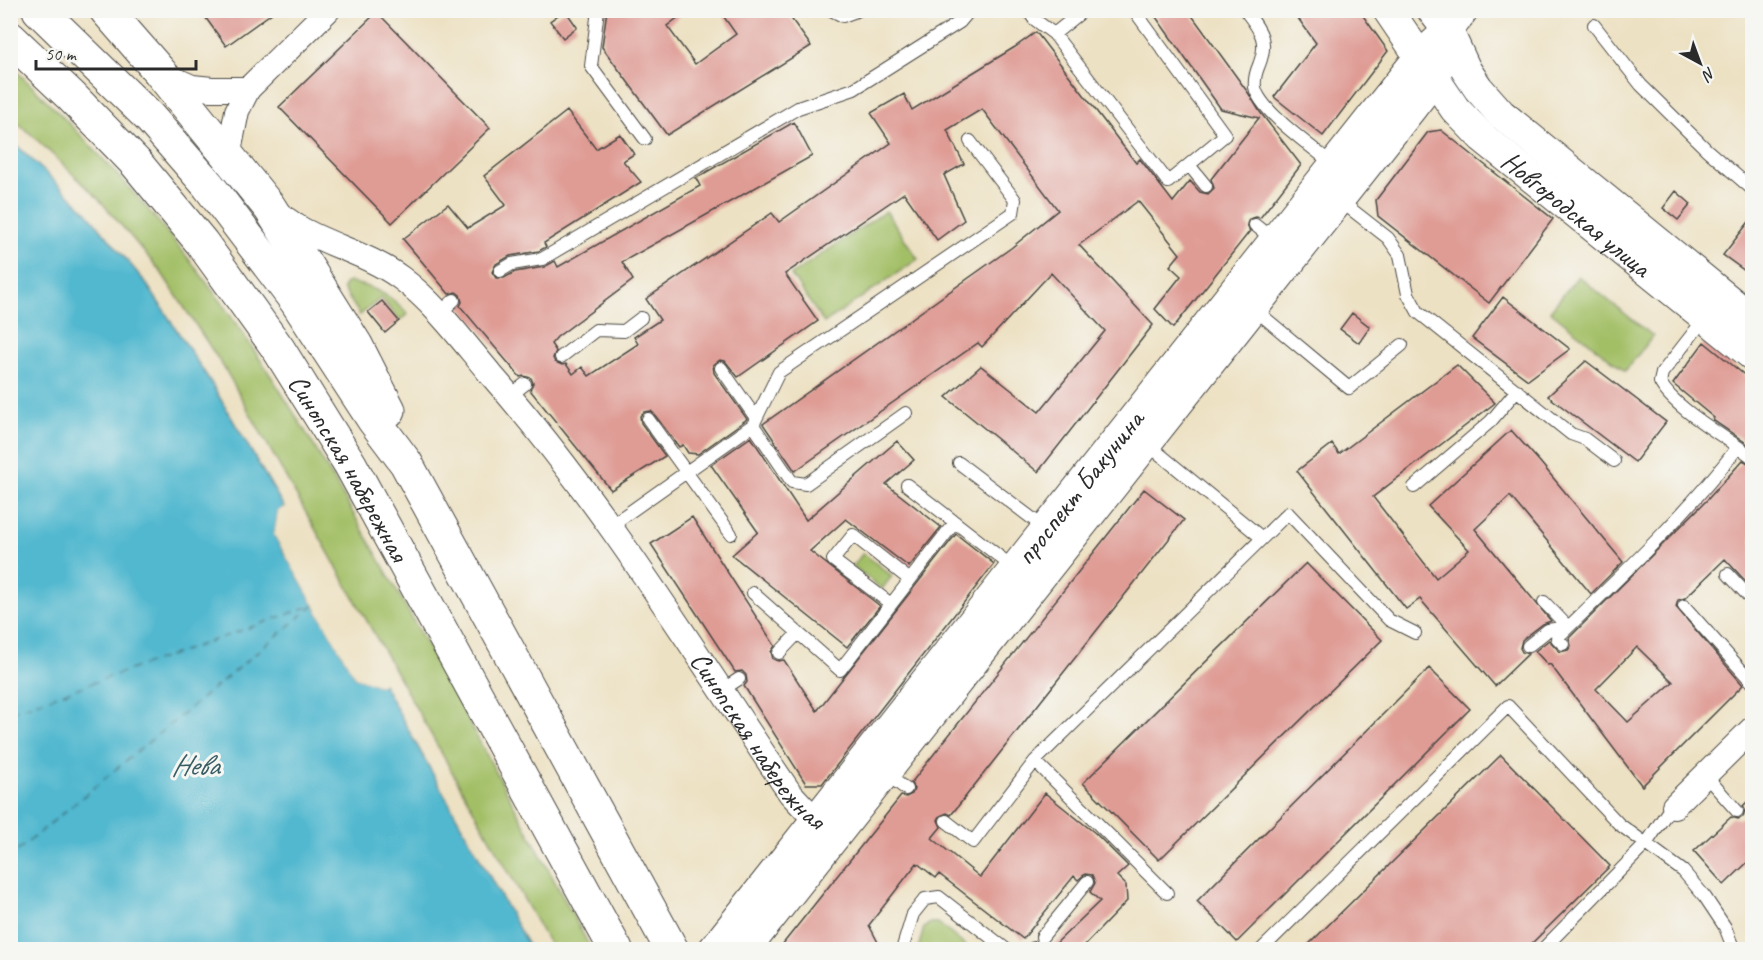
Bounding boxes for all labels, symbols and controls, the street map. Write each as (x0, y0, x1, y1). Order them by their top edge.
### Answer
scale bar (36, 33, 196, 71)
north arrow (1670, 33, 1730, 93)
text: 50 m (45, 43, 78, 65)
text: N (1697, 63, 1719, 86)
street label: Новгородская улица (1495, 143, 1660, 285)
street label: Синопская набережная (281, 368, 418, 569)
street label: проспект Бакунина (1007, 401, 1152, 571)
street label: Синопская набережная (683, 645, 835, 838)
water label: Нева (171, 746, 222, 784)

